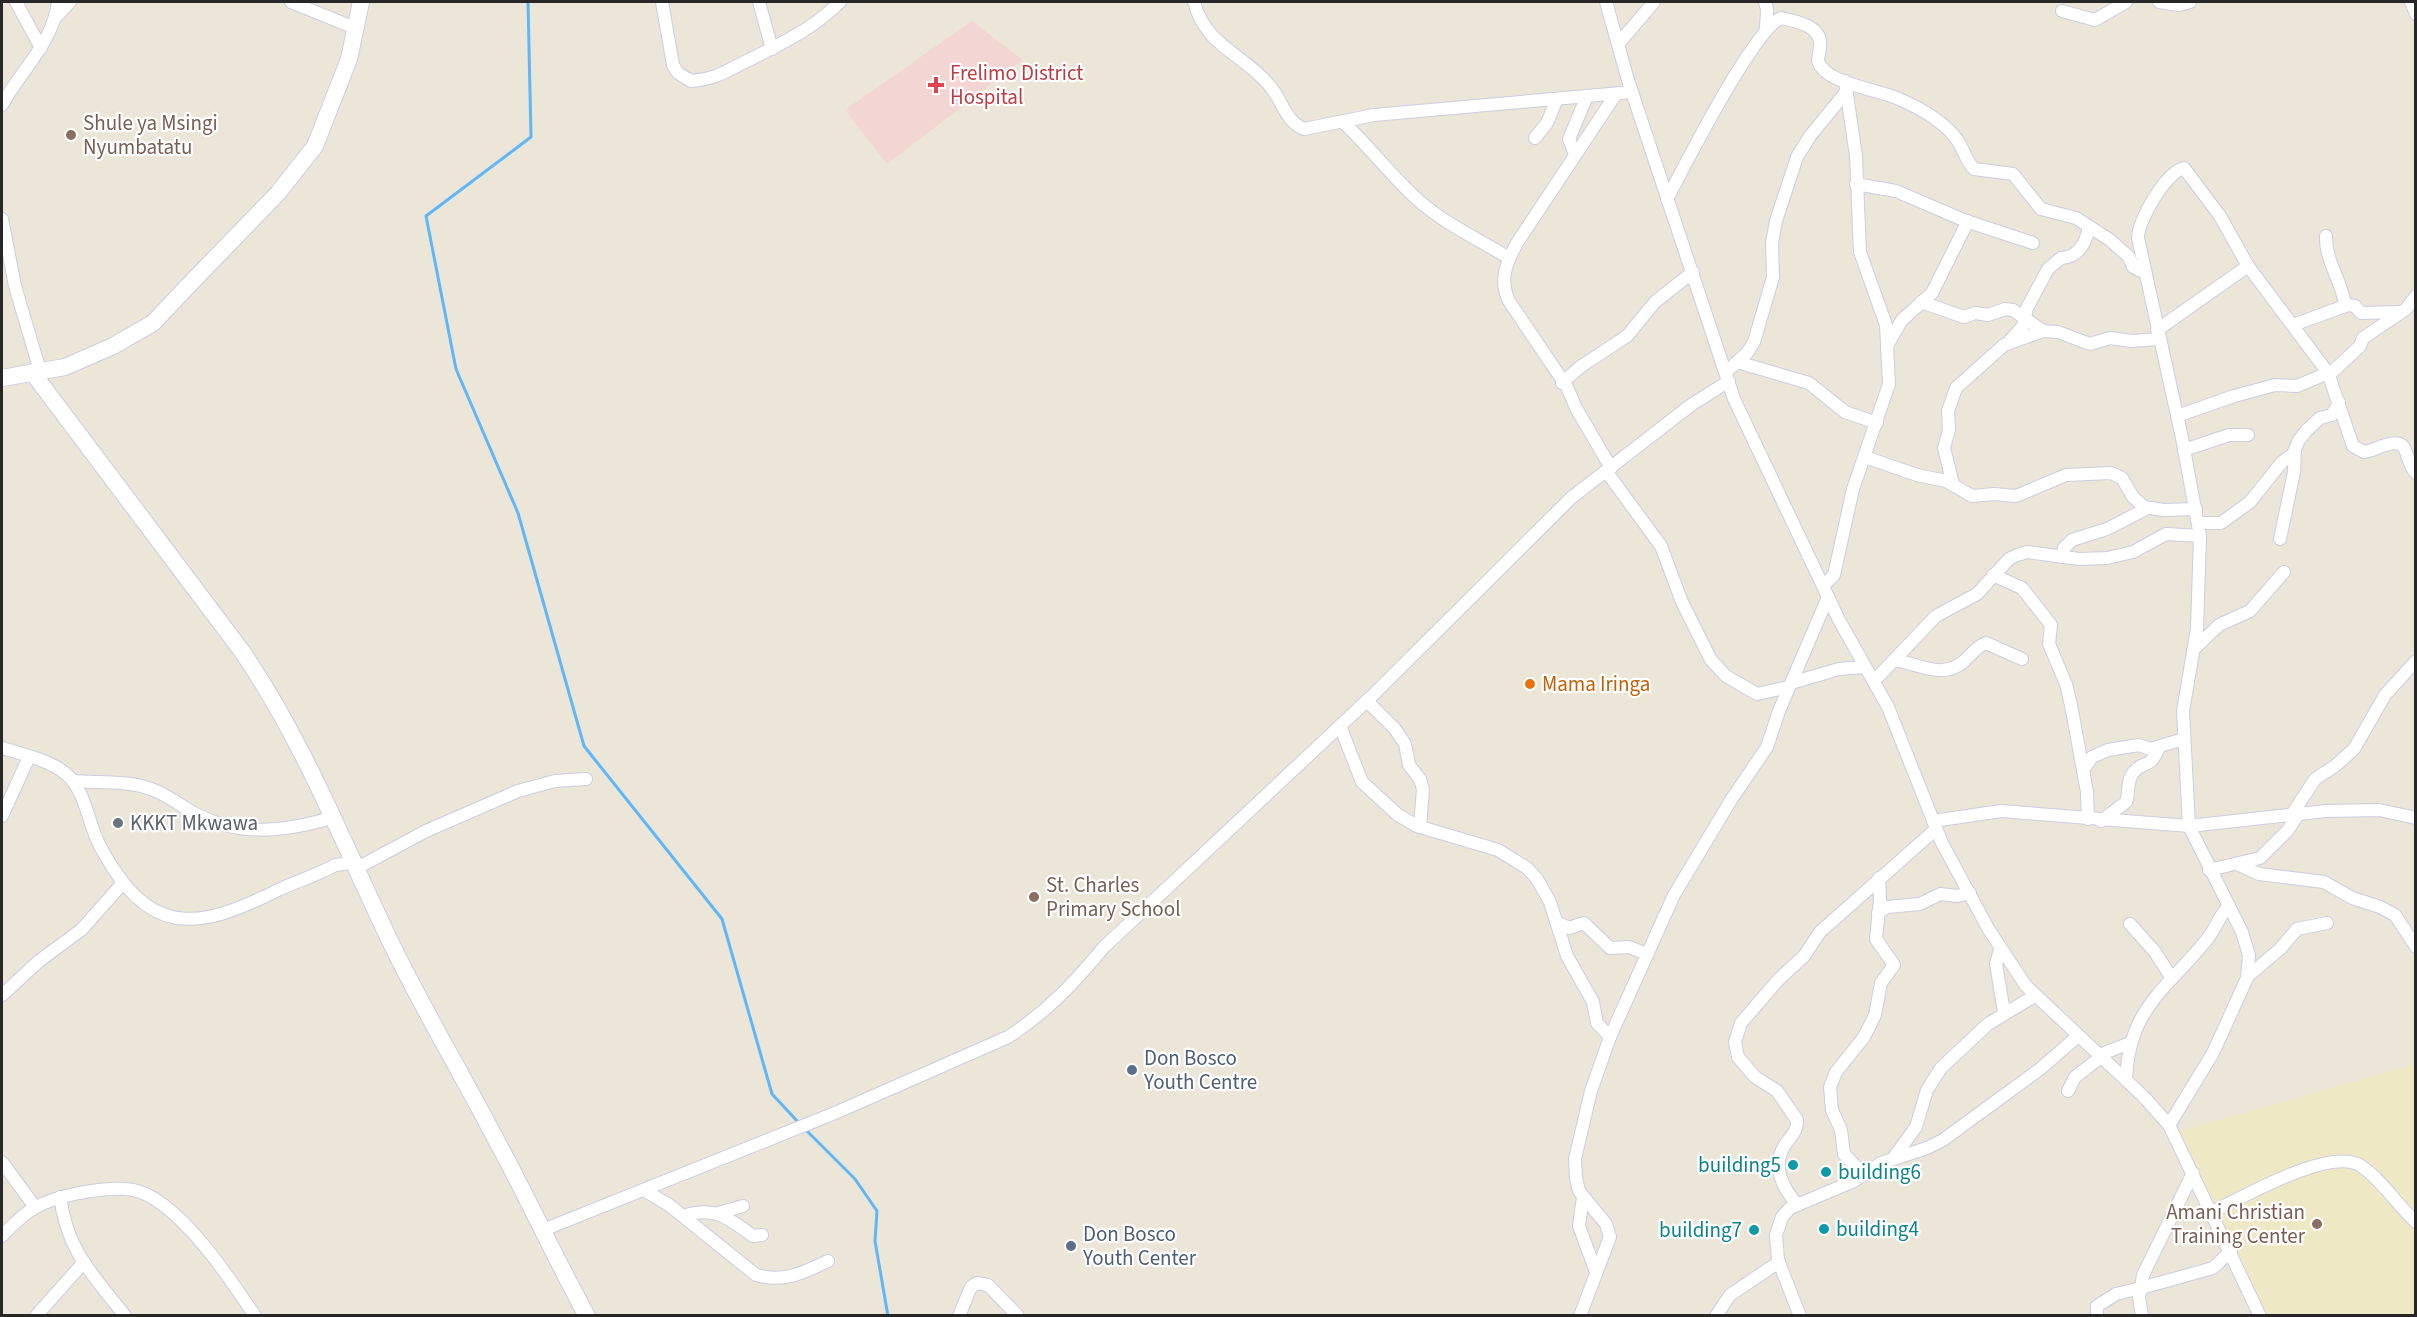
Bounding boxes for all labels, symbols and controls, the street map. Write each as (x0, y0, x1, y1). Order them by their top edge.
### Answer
place label: Frelimo District Hospital (950, 58, 1083, 112)
marker: Frelimo District Hospital (927, 76, 945, 94)
place label: Shule ya Msingi Nyumbatatu (83, 108, 218, 162)
marker: Shule ya Msingi Nyumbatatu (64, 128, 78, 142)
place label: Mama Iringa (1542, 669, 1650, 699)
marker: Mama Iringa (1523, 677, 1537, 691)
place label: KKKT Mkwawa (130, 808, 258, 838)
marker: KKKT Mkwawa (111, 816, 125, 830)
place label: St. Charles Primary School (1046, 870, 1181, 924)
marker: St. Charles Primary School (1027, 890, 1041, 904)
place label: Don Bosco Youth Centre (1143, 1043, 1257, 1097)
marker: Don Bosco Youth Centre (1125, 1063, 1139, 1077)
place label: building5 (1698, 1150, 1781, 1180)
place label: building6 (1838, 1157, 1921, 1187)
marker: building5 (1786, 1158, 1800, 1172)
marker: building6 (1819, 1165, 1833, 1179)
place label: Amani Christian Training Center (2166, 1197, 2306, 1251)
place label: building4 (1836, 1214, 1919, 1244)
place label: building7 (1659, 1215, 1742, 1245)
marker: Amani Christian Training Center (2310, 1217, 2324, 1231)
place label: Don Bosco Youth Center (1082, 1219, 1197, 1273)
marker: building4 (1817, 1222, 1831, 1236)
marker: building7 (1747, 1223, 1761, 1237)
marker: Don Bosco Youth Center (1064, 1239, 1078, 1253)

